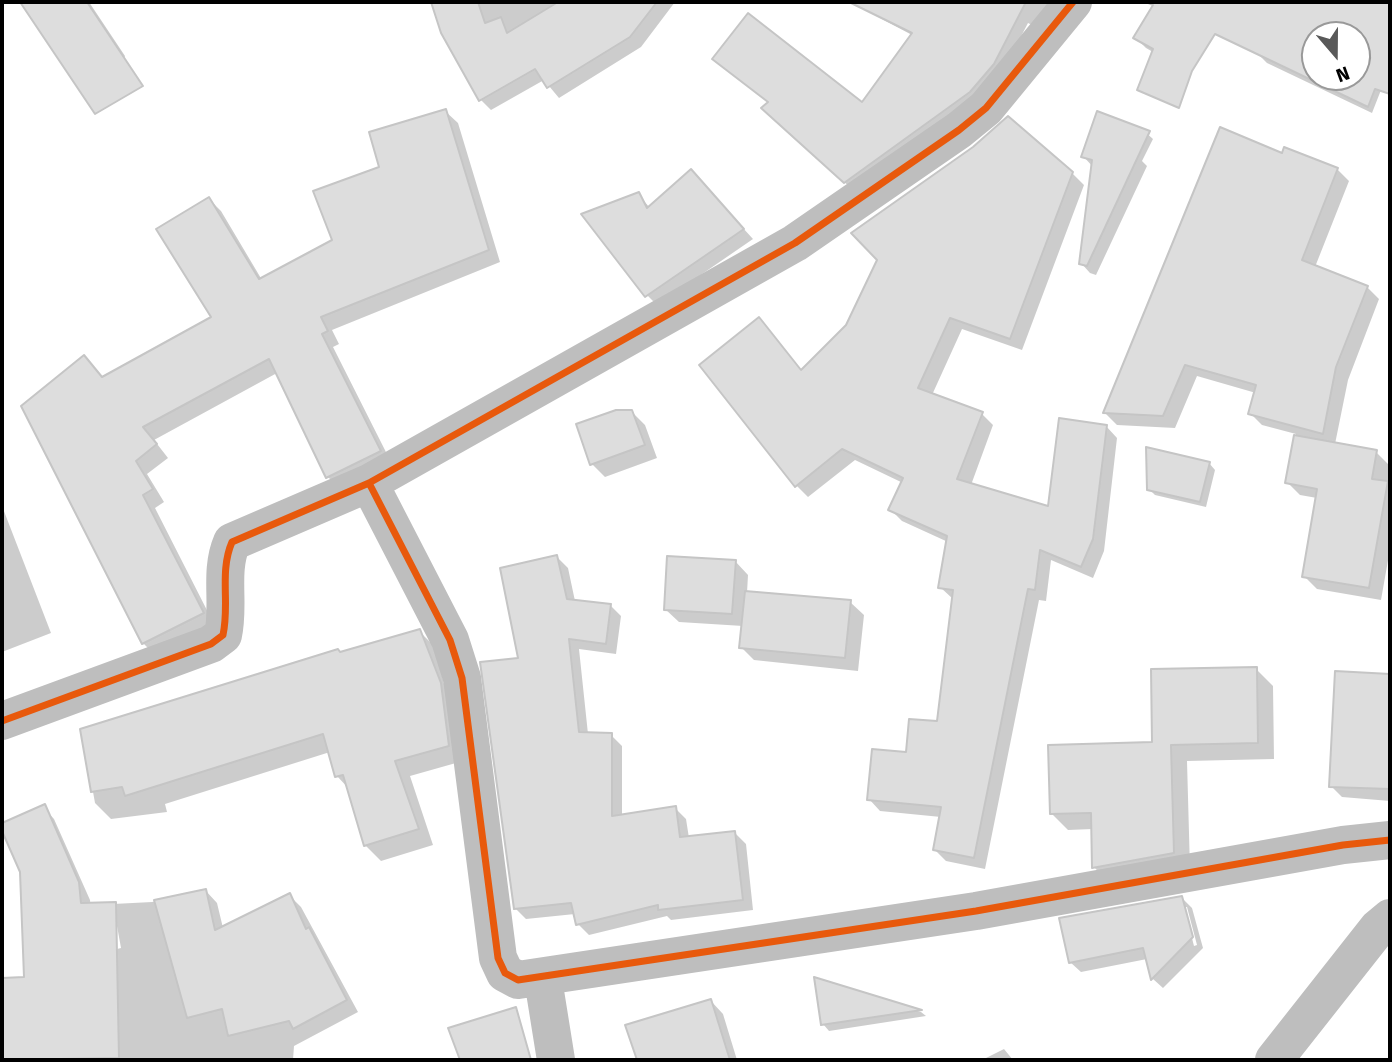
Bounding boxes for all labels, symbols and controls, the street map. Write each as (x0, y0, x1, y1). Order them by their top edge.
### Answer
north arrow (1301, 21, 1371, 91)
text: N (1333, 61, 1353, 87)

